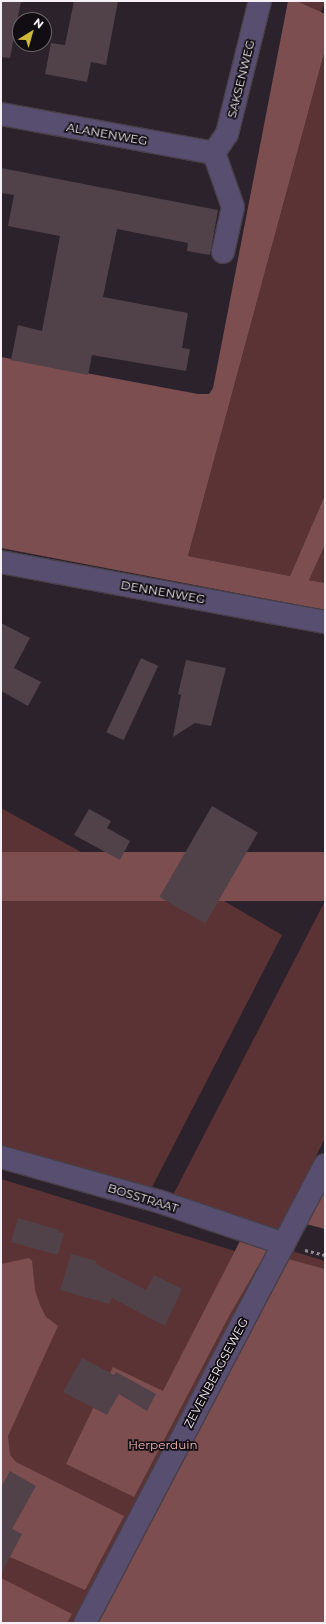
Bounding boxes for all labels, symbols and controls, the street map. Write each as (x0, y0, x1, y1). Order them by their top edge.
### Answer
north arrow (12, 12, 52, 52)
text: N (31, 15, 46, 31)
street label: SAKSENWEG (224, 39, 258, 119)
street label: ALANENWEG (65, 120, 149, 148)
street label: DENNENWEG (120, 577, 206, 607)
street label: BOSSTRAAT (106, 1180, 180, 1216)
street label: ZEVENBERGSEWEG (181, 1316, 251, 1430)
park label: Herperduin (128, 1438, 198, 1452)

